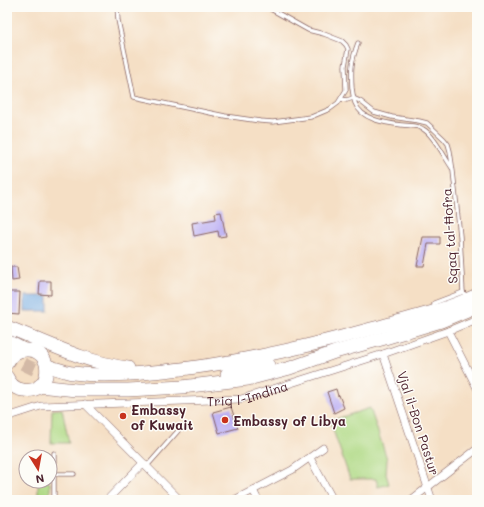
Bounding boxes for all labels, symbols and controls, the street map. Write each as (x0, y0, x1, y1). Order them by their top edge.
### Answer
street label: Sqaq tal-Ħofra (437, 188, 461, 284)
street label: Vjal il-Bon Pastur (394, 369, 444, 477)
street label: Triq l-Imdina (207, 376, 290, 409)
place label: Embassy of Kuwait (131, 401, 194, 433)
marker: Embassy of Kuwait (118, 411, 128, 421)
place label: Embassy of Libya (233, 412, 346, 430)
marker: Embassy of Libya (220, 415, 230, 425)
north arrow (18, 449, 58, 489)
text: N (34, 471, 46, 487)

